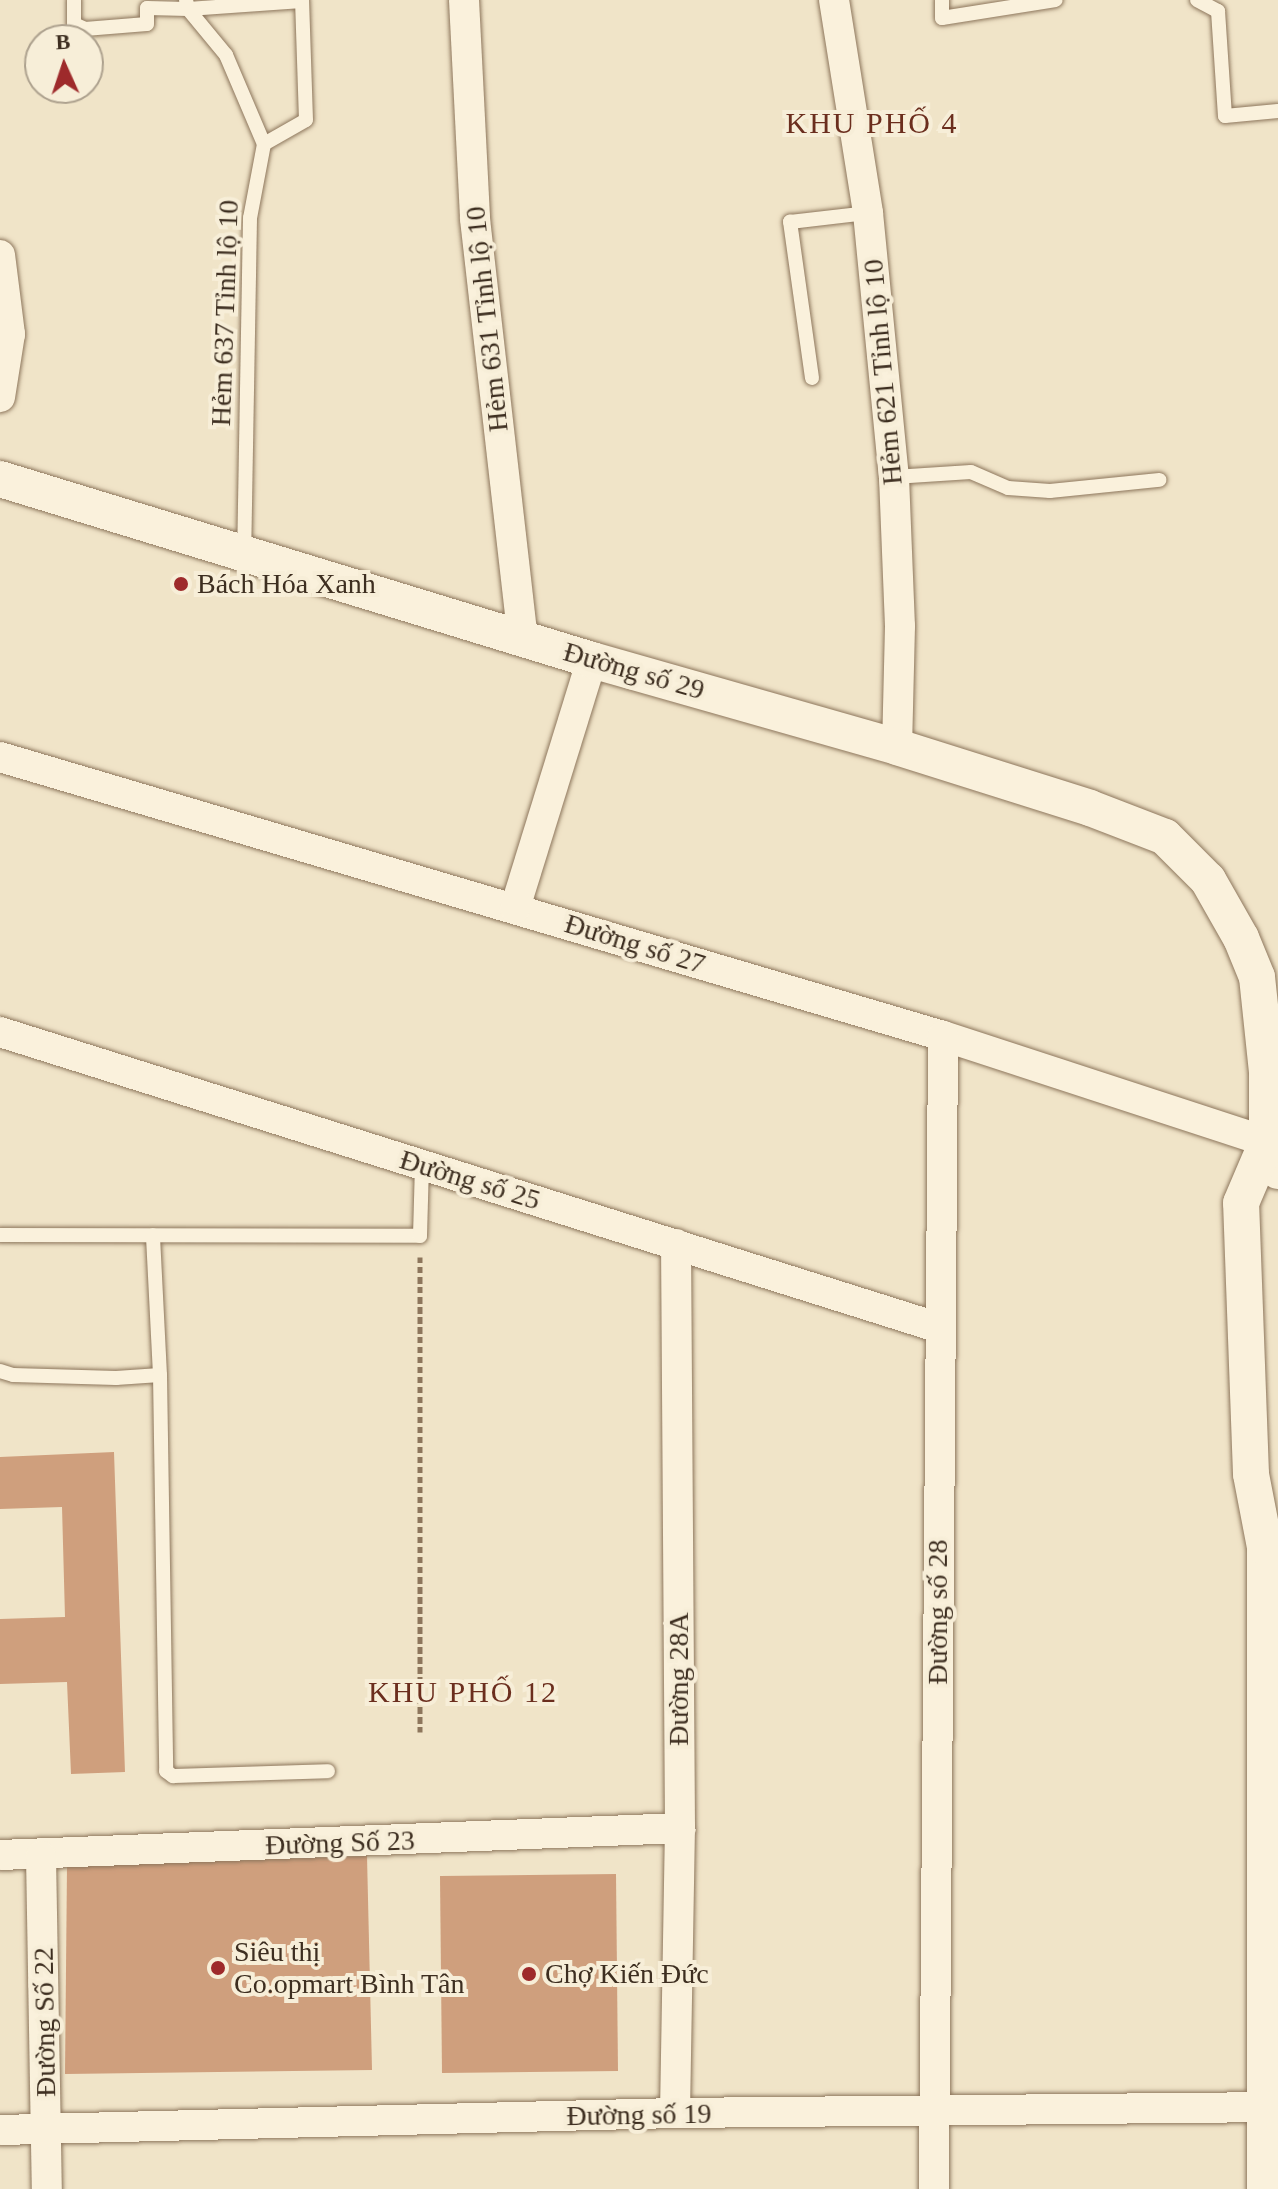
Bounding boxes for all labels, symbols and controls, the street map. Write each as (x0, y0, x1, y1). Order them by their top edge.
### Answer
north arrow (24, 24, 104, 104)
text: B (55, 29, 71, 54)
district label: KHU PHỐ 4 (785, 105, 959, 141)
street label: Hẻm 637 Tỉnh lộ 10 (204, 199, 246, 427)
street label: Hẻm 631 Tỉnh lộ 10 (458, 204, 516, 434)
street label: Hẻm 621 Tỉnh lộ 10 (856, 257, 910, 487)
place label: Bách Hóa Xanh (197, 567, 376, 601)
marker: Bách Hóa Xanh (172, 575, 190, 593)
street label: Đường số 29 (560, 635, 708, 707)
street label: Đường số 27 (561, 907, 709, 981)
street label: Đường số 25 (396, 1143, 544, 1217)
street label: Đường số 28 (921, 1539, 955, 1685)
street label: Đường 28A (662, 1612, 696, 1746)
district label: KHU PHỐ 12 (368, 1674, 558, 1710)
street label: Đường Số 23 (265, 1824, 415, 1862)
place label: Siêu thị Co.opmart Bình Tân (234, 1935, 465, 2001)
street label: Đường Số 22 (27, 1947, 63, 2097)
place label: Chợ Kiến Đức (545, 1957, 709, 1991)
marker: Siêu thị Co.opmart Bình Tân (209, 1959, 227, 1977)
marker: Chợ Kiến Đức (520, 1965, 538, 1983)
street label: Đường số 19 (566, 2097, 712, 2133)

